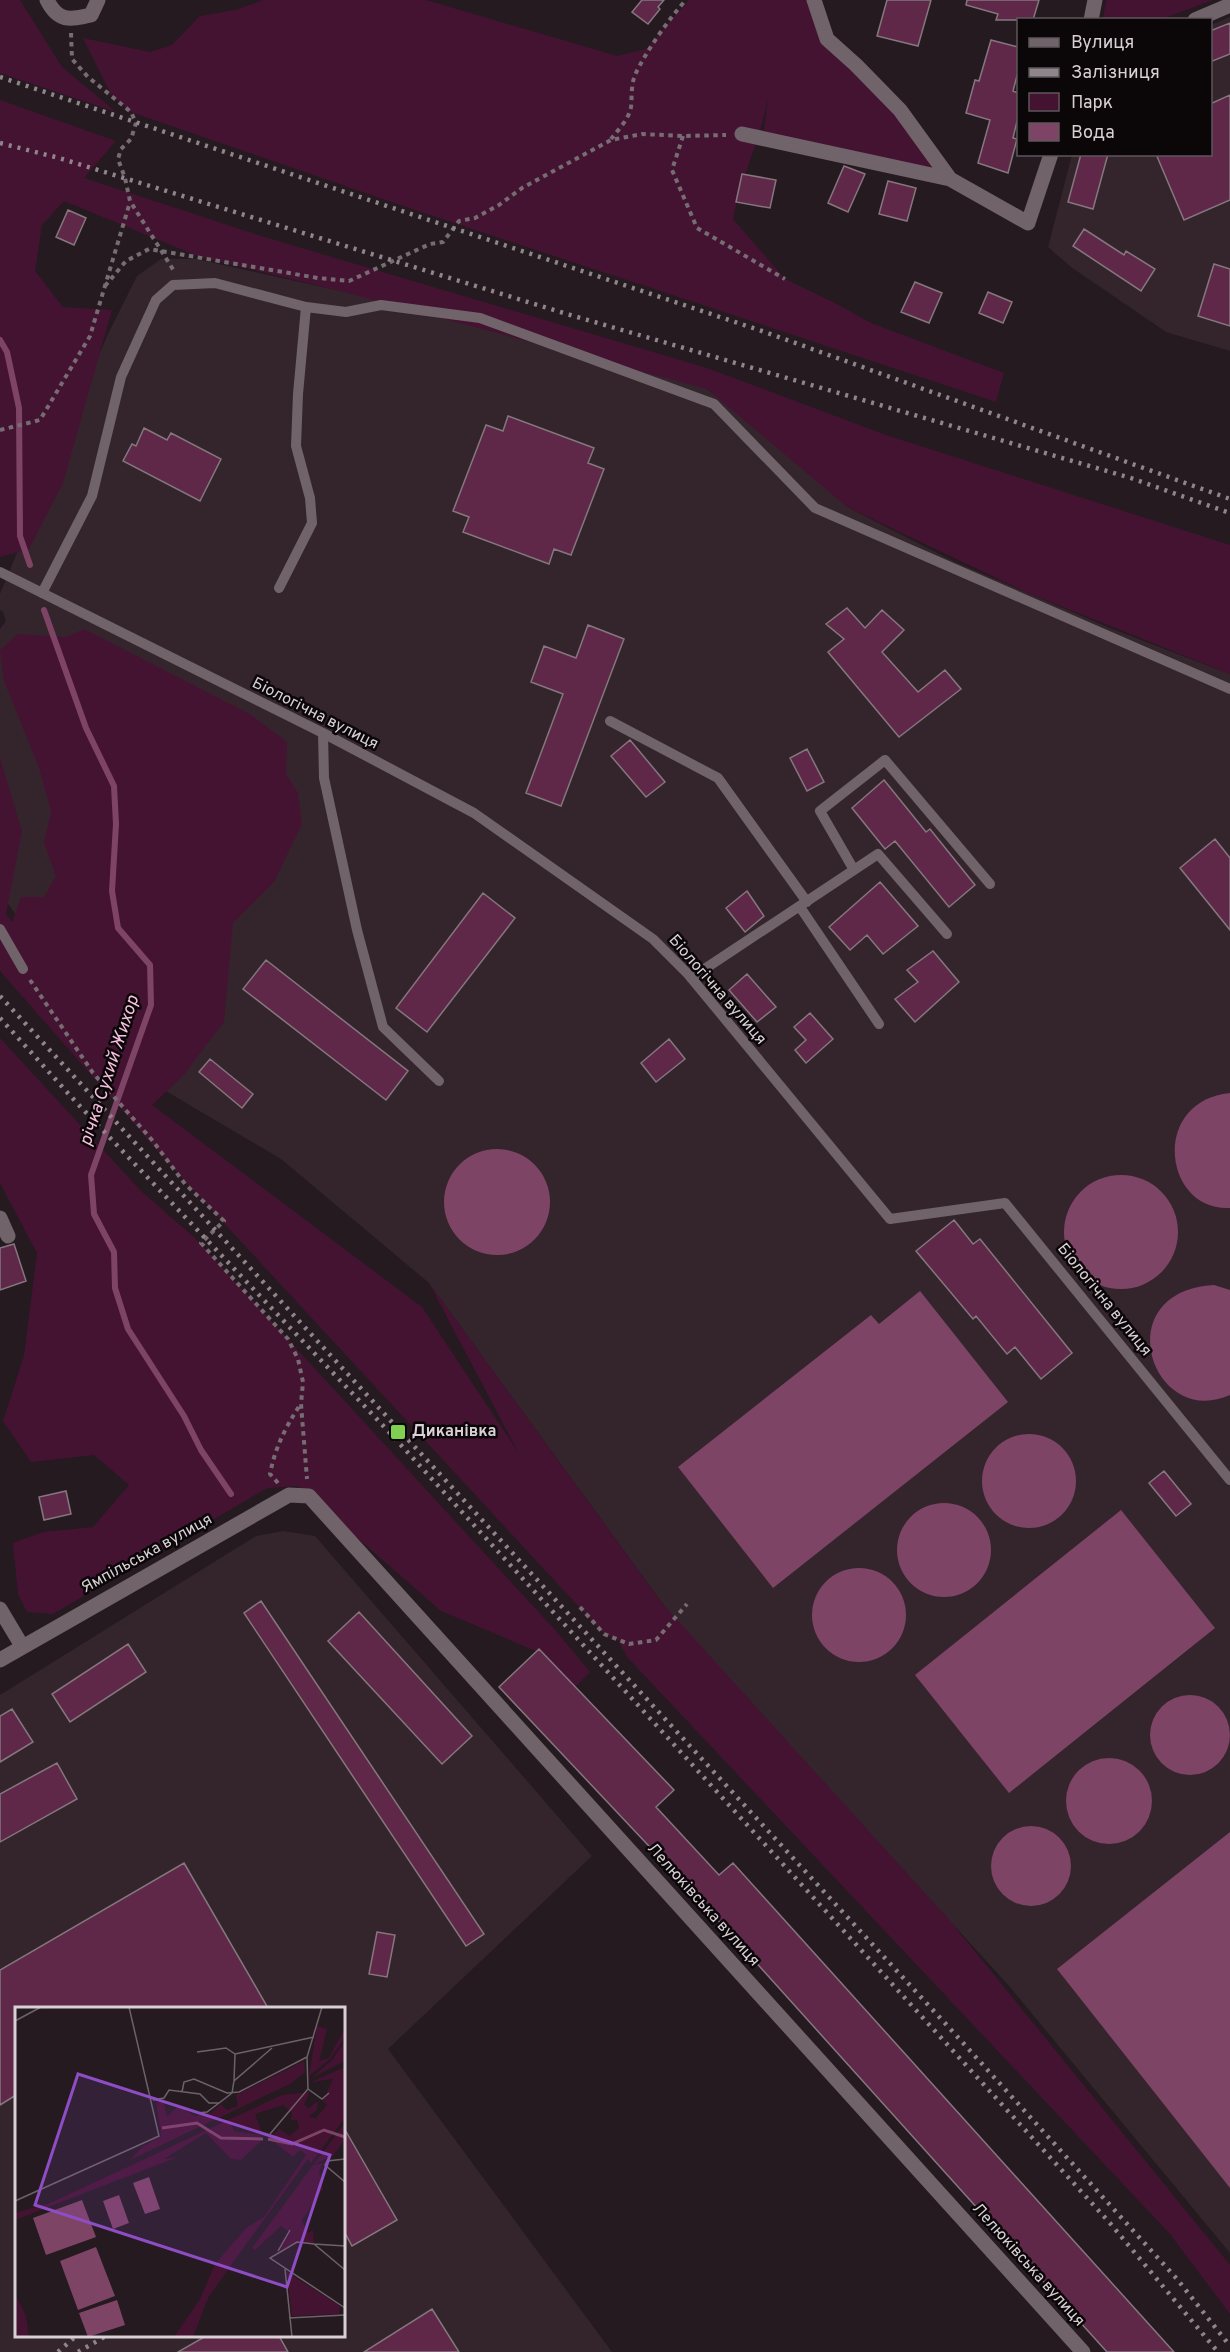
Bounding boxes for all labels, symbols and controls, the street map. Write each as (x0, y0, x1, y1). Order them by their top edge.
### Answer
legend (1017, 18, 1212, 156)
text: Вулиця (1071, 32, 1134, 55)
text: Залізниця (1071, 62, 1160, 85)
text: Парк (1071, 92, 1113, 115)
text: Вода (1071, 122, 1115, 145)
street label: Біологічна вулиця (248, 673, 382, 755)
street label: Біологічна вулиця (664, 931, 770, 1049)
water label: річка Сухий Жихор (75, 993, 145, 1149)
street label: Біологічна вулиця (1052, 1240, 1156, 1360)
place label: Диканівка (412, 1422, 497, 1442)
marker: Диканівка (389, 1423, 407, 1441)
street label: Ямпільська вулиця (78, 1510, 216, 1598)
street label: Лелюківська вулиця (642, 1839, 764, 1971)
inset map (15, 2007, 345, 2337)
street label: Лелюківська вулиця (967, 2199, 1089, 2331)

